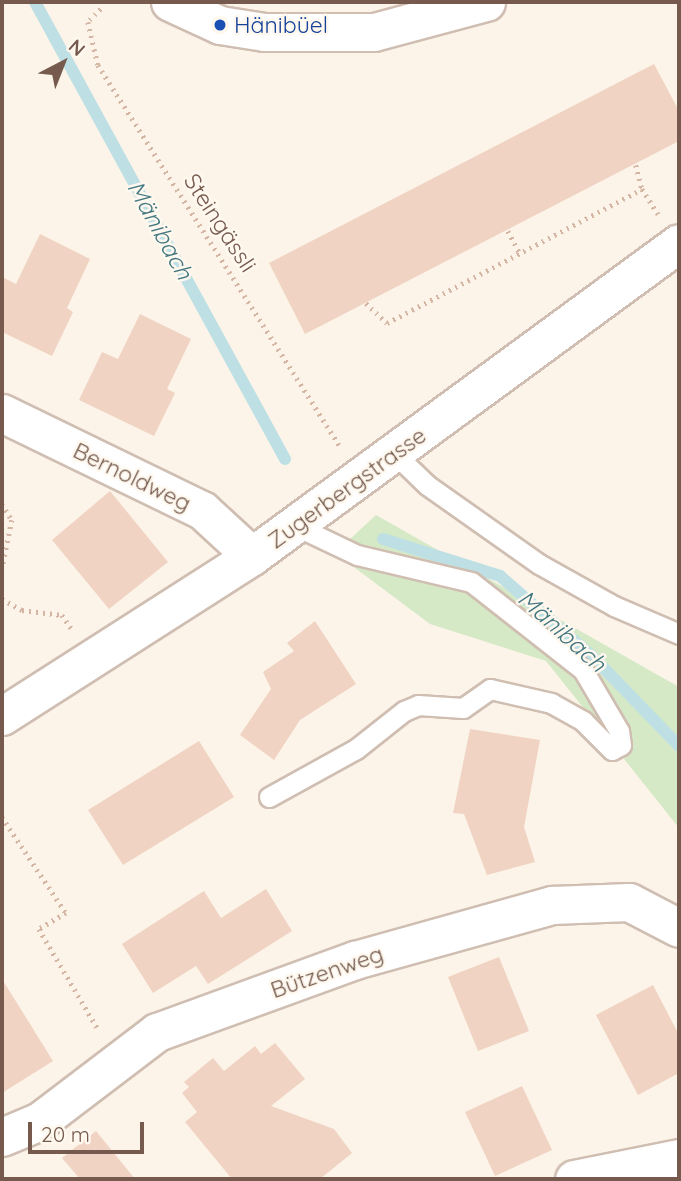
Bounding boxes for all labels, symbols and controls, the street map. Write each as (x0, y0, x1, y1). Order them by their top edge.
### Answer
place label: Hänibüel (234, 11, 328, 39)
marker: Hänibüel (212, 17, 228, 33)
north arrow (28, 28, 98, 98)
text: N (64, 34, 90, 61)
street label: Steingässli (178, 169, 262, 277)
water label: Mänibach (121, 176, 199, 284)
street label: Zugerbergstrasse (263, 421, 431, 555)
street label: Bernoldweg (69, 437, 195, 517)
water label: Mänibach (512, 584, 612, 678)
street label: Bützenweg (267, 940, 387, 1004)
scale bar (32, 1108, 147, 1152)
text: 20 m (41, 1121, 90, 1147)

